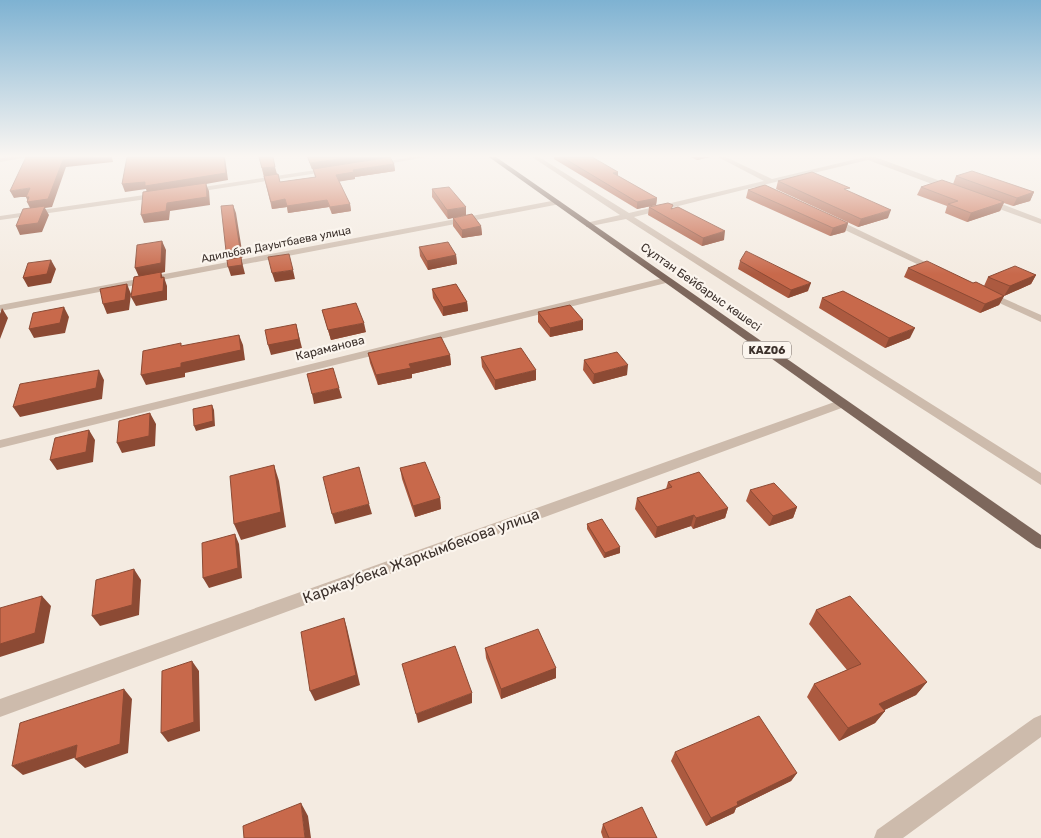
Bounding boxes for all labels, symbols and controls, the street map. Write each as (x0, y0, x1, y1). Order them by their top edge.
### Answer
street label: Адильбая Дауытбаева улица (200, 224, 352, 265)
street label: Сұлтан Бейбарыс көшесі (638, 240, 764, 334)
street label: Караманова (294, 333, 366, 363)
road number: KAZ06 (743, 342, 791, 358)
street label: Каржаубека Жаркымбекова улица (300, 505, 542, 607)

